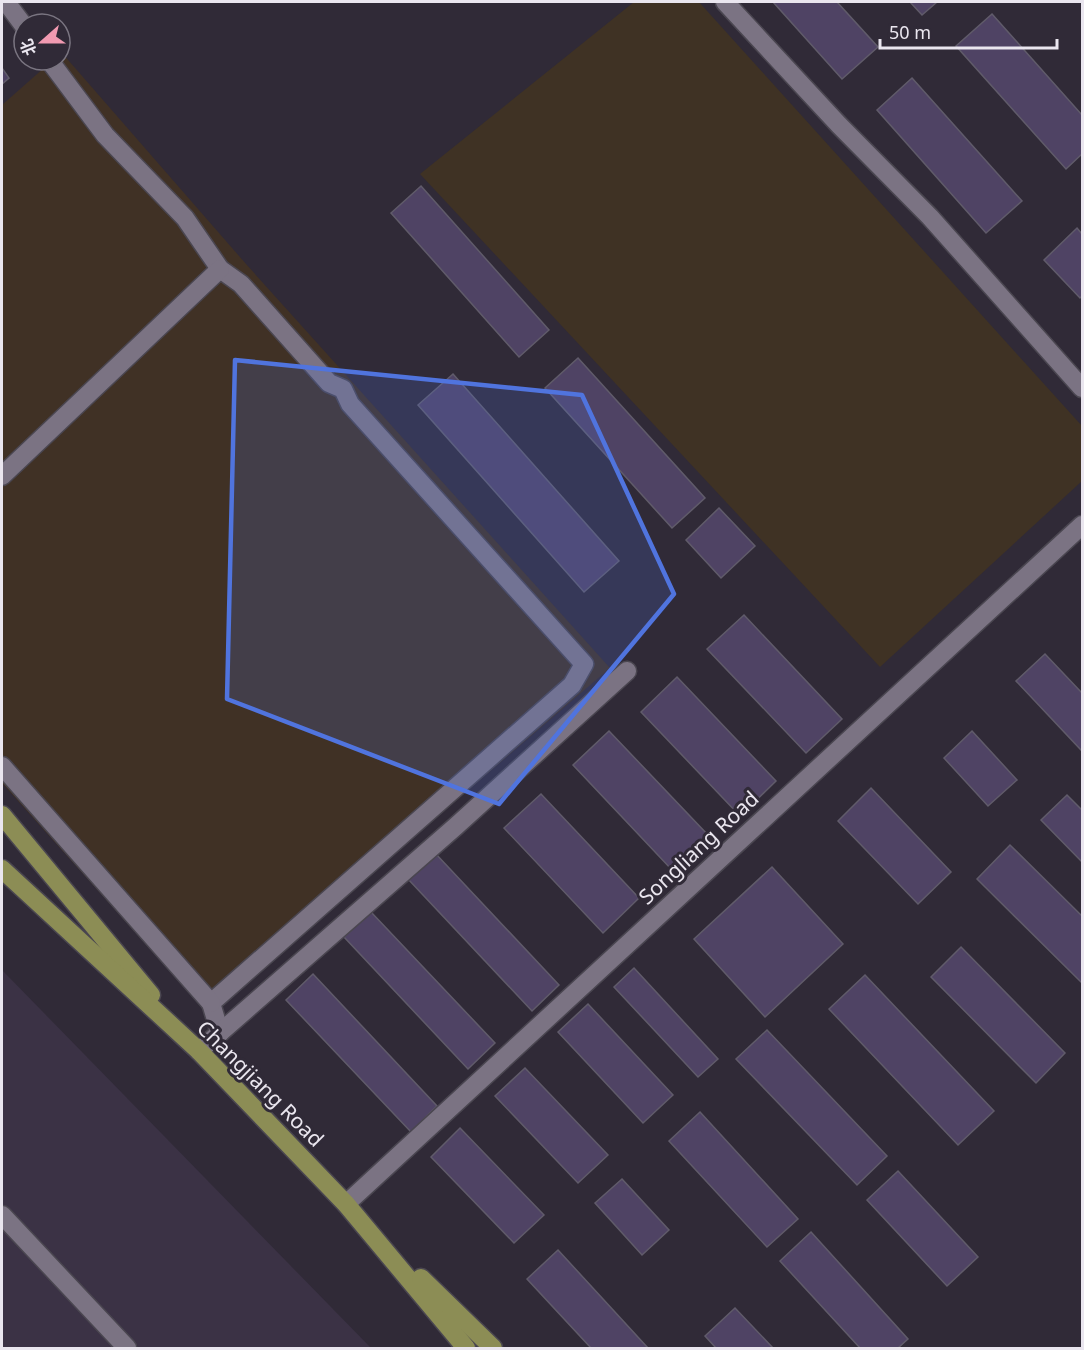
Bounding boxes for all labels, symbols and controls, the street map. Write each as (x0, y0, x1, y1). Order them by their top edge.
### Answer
north arrow (12, 12, 72, 72)
scale bar (880, 12, 1057, 50)
text: 50 m (889, 20, 931, 44)
text: 北 (15, 36, 41, 59)
street label: Songliang Road (632, 784, 764, 910)
street label: Changjiang Road (191, 1014, 330, 1153)

